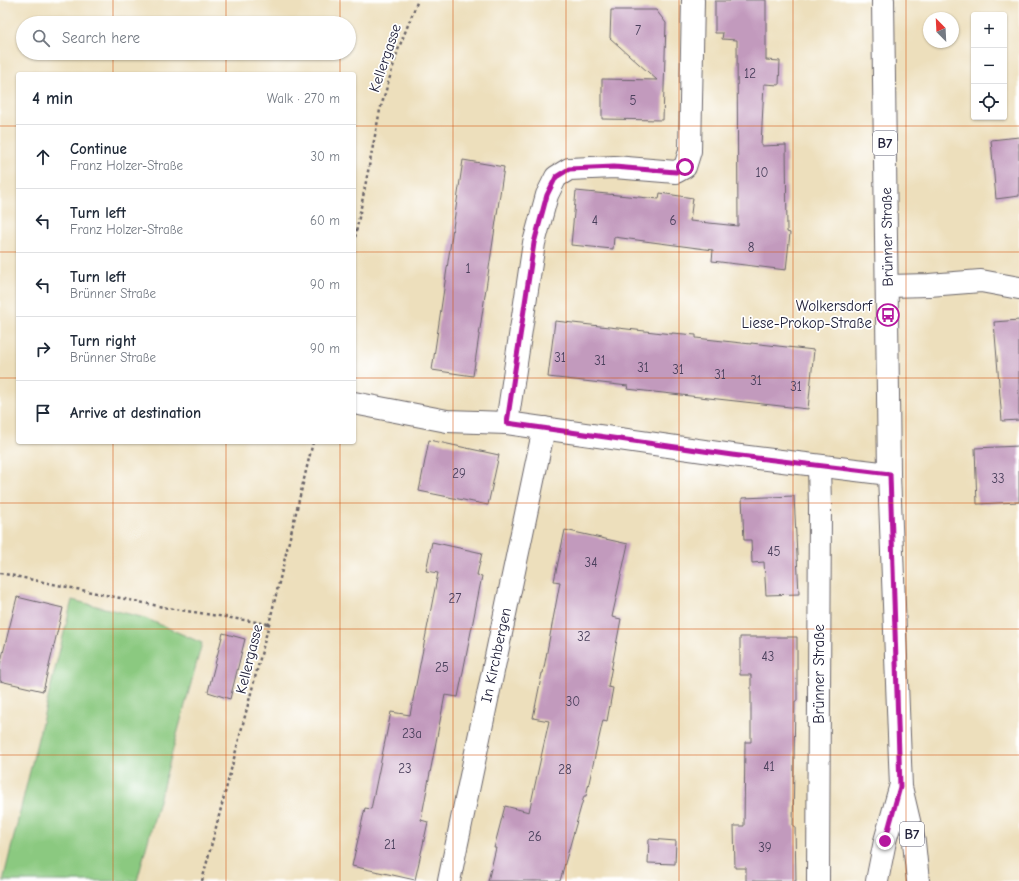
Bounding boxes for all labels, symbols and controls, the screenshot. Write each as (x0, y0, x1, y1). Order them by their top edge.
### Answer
north arrow (923, 12, 959, 48)
map controls (971, 12, 1007, 120)
button: + (971, 12, 1007, 48)
search box (16, 16, 356, 60)
street label: Kellergasse (365, 21, 405, 95)
house number: 7 (635, 23, 641, 38)
icon: search (30, 27, 52, 49)
text: Search here (62, 29, 140, 47)
button: − (971, 48, 1007, 84)
house number: 12 (744, 66, 756, 81)
button: locate (971, 84, 1007, 120)
text: 4 min (32, 89, 73, 108)
text: Walk · 270 m (267, 91, 340, 106)
house number: 5 (629, 93, 637, 108)
road number: B7 (873, 131, 897, 155)
text: Continue (70, 140, 127, 158)
icon: ahead (32, 146, 54, 168)
text: 30 m (310, 149, 340, 164)
text: Franz Holzer-Straße (70, 158, 183, 173)
route start (676, 158, 694, 176)
house number: 10 (755, 165, 769, 180)
street label: Brünner Straße (877, 187, 897, 287)
text: Turn left (70, 204, 126, 222)
icon: left (32, 210, 54, 232)
text: 60 m (310, 213, 340, 228)
house number: 4 (592, 213, 598, 228)
house number: 6 (669, 213, 677, 228)
text: Franz Holzer-Straße (70, 222, 183, 237)
house number: 8 (748, 240, 755, 255)
house number: 1 (465, 261, 471, 276)
text: Turn left (70, 268, 126, 286)
icon: left (32, 274, 54, 296)
text: 90 m (310, 277, 340, 292)
text: Brünner Straße (70, 286, 156, 301)
place label: Wolkersdorf Liese-Prokop-Straße (742, 297, 873, 332)
bus stop icon: Wolkersdorf Liese-Prokop-Straße (875, 302, 901, 328)
text: Turn right (70, 332, 136, 350)
icon: right (32, 338, 54, 360)
text: 90 m (310, 341, 340, 356)
text: Brünner Straße (70, 350, 156, 365)
house number: 31 (554, 350, 566, 365)
house number: 31 (594, 353, 606, 368)
house number: 31 (637, 360, 649, 375)
house number: 31 (672, 362, 684, 377)
house number: 31 (714, 367, 726, 382)
house number: 31 (750, 373, 762, 388)
house number: 31 (790, 379, 802, 394)
icon: arrive (32, 402, 54, 424)
text: Arrive at destination (70, 404, 201, 422)
house number: 29 (452, 466, 466, 481)
house number: 33 (991, 471, 1005, 486)
house number: 45 (767, 544, 781, 559)
house number: 34 (585, 555, 597, 570)
house number: 27 (449, 591, 461, 606)
street label: In Kirchbergen (477, 606, 515, 704)
street label: Kellergasse (232, 622, 266, 696)
street label: Brünner Straße (810, 624, 828, 724)
house number: 32 (577, 629, 591, 644)
house number: 43 (762, 649, 774, 664)
house number: 25 (435, 660, 449, 675)
house number: 30 (566, 694, 580, 709)
house number: 23a (402, 726, 422, 741)
house number: 41 (763, 759, 775, 774)
house number: 23 (398, 761, 412, 776)
house number: 28 (558, 762, 572, 777)
road number: B7 (900, 822, 924, 846)
house number: 26 (528, 829, 542, 844)
route end (876, 832, 894, 850)
house number: 21 (384, 837, 396, 852)
house number: 39 (758, 840, 772, 855)

